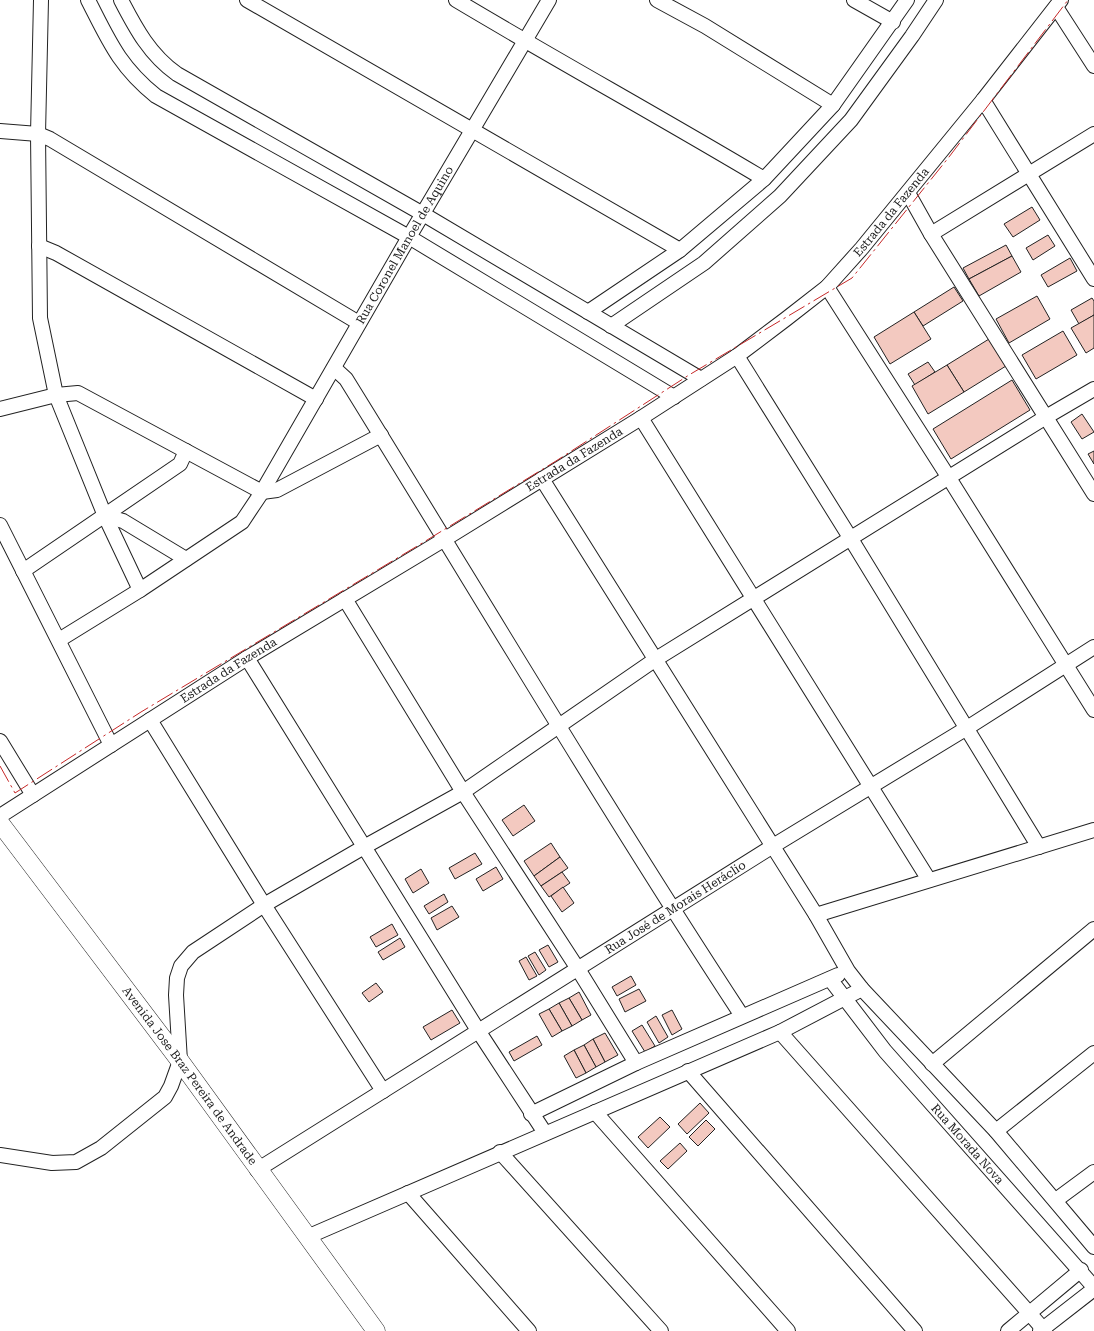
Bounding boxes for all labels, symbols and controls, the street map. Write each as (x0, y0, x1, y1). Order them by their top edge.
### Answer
street label: Rua Coronel Manoel de Aquino (353, 164, 456, 327)
street label: Estrada da Fazenda (851, 164, 932, 260)
street label: Estrada da Fazenda (523, 424, 625, 494)
street label: Estrada da Fazenda (178, 635, 280, 706)
street label: Rua José de Morais Heráclio (602, 858, 748, 957)
street label: Avenida Jose Braz Pereira de Andrade (119, 984, 260, 1168)
street label: Rua Morada Nova (928, 1101, 1007, 1187)

